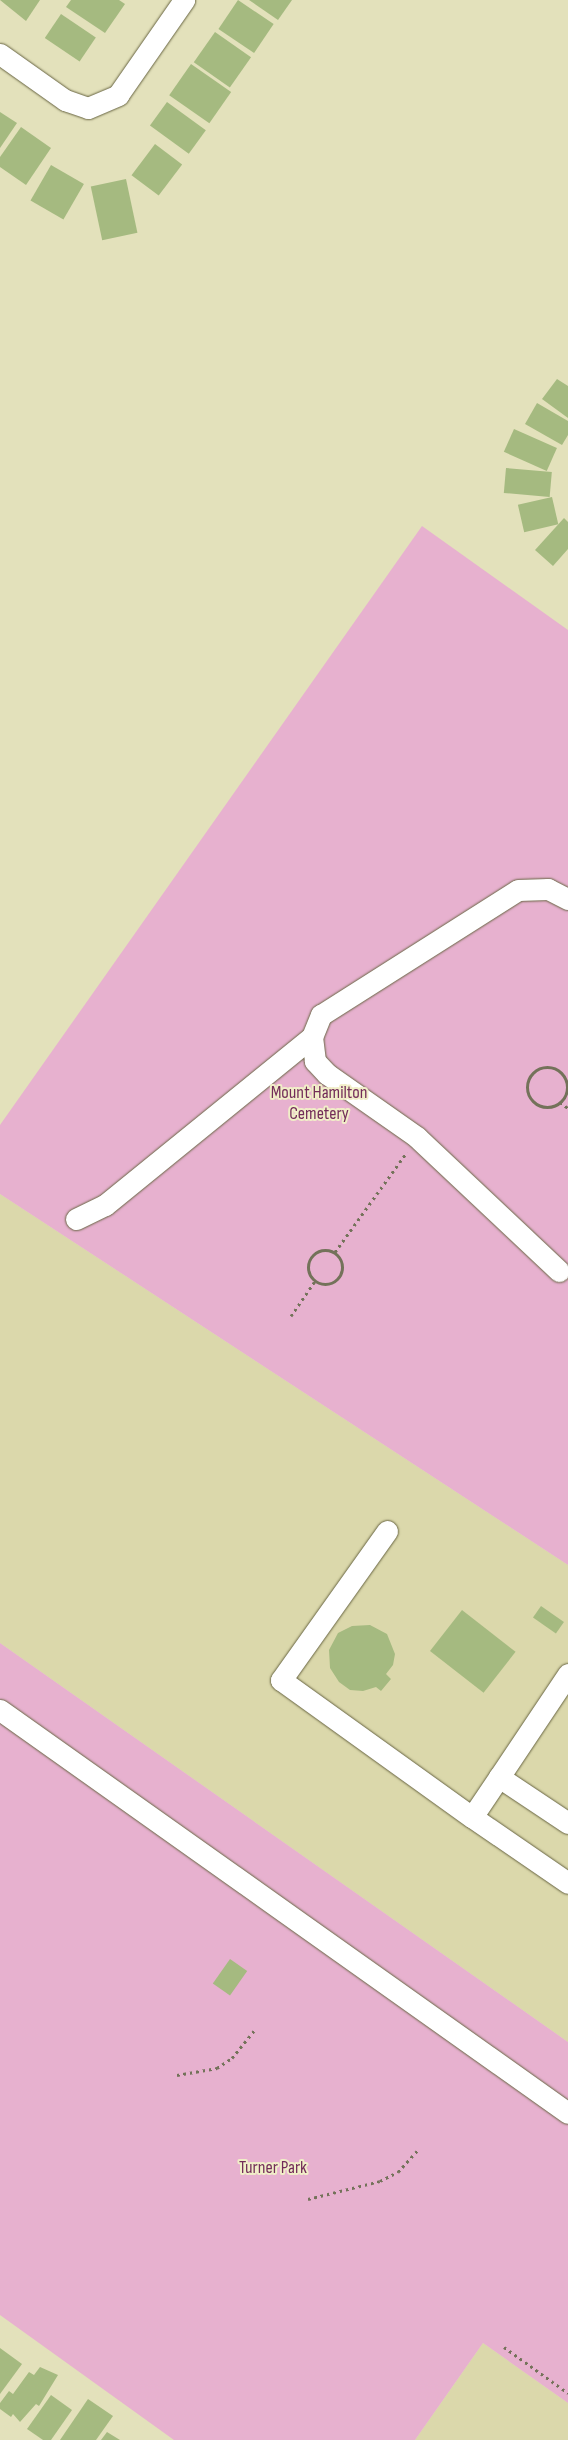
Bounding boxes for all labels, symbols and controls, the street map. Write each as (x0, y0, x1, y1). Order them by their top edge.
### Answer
park label: Mount Hamilton Cemetery (271, 1083, 367, 1126)
park label: Turner Park (239, 2157, 307, 2179)

